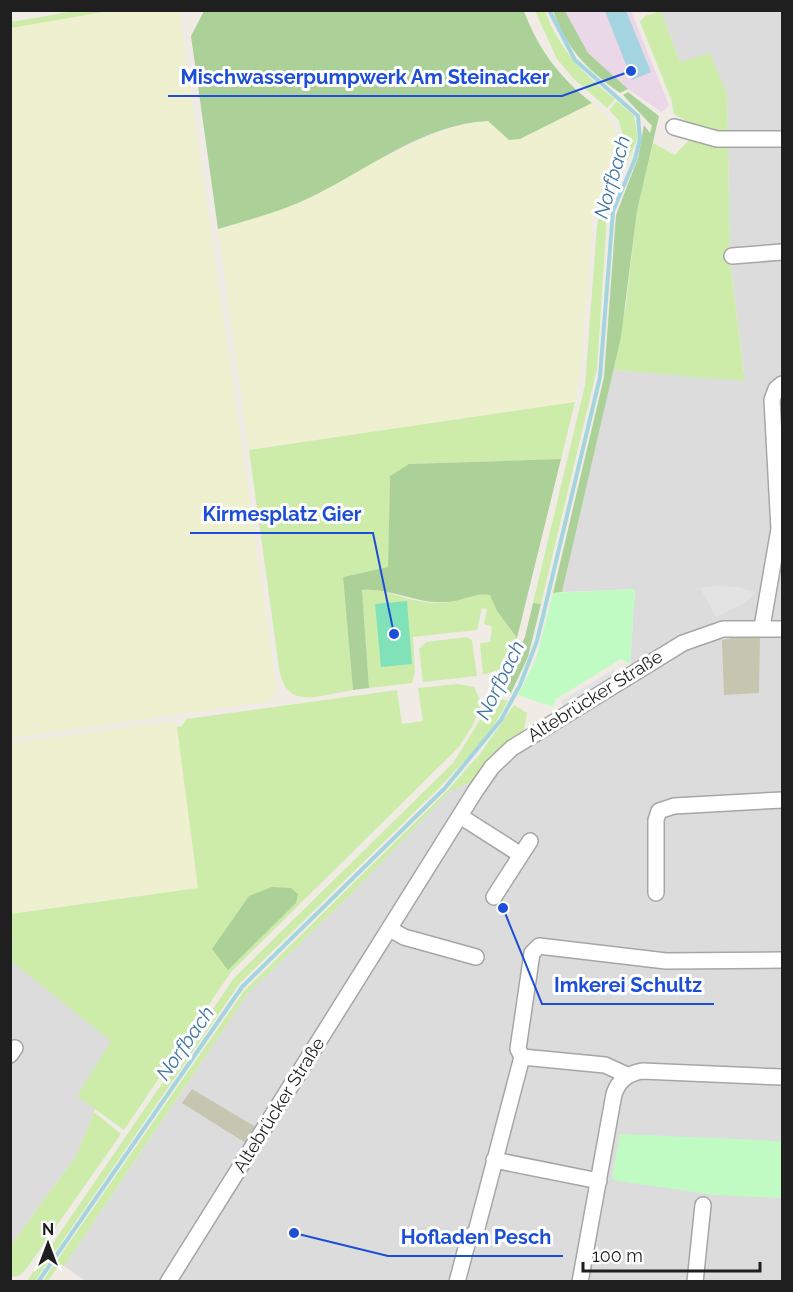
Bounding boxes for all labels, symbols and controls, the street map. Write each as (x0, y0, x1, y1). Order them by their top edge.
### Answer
callout: Mischwasserpumpwerk Am Steinacker (168, 58, 562, 96)
text: Mischwasserpumpwerk Am Steinacker (180, 65, 550, 89)
water label: Norfbach (589, 133, 635, 221)
callout: Kirmesplatz Gier (190, 495, 373, 533)
text: Kirmesplatz Gier (203, 502, 362, 526)
water label: Norfbach (471, 637, 529, 723)
street label: Altebrücker Straße (523, 645, 666, 746)
callout: Imkerei Schultz (542, 966, 714, 1004)
text: Imkerei Schultz (554, 973, 702, 997)
water label: Norfbach (151, 1001, 219, 1085)
street label: Altebrücker Straße (229, 1033, 329, 1176)
north arrow (18, 1214, 78, 1274)
callout: Hofladen Pesch (388, 1218, 563, 1256)
text: N (42, 1220, 54, 1239)
text: Hofladen Pesch (401, 1225, 551, 1249)
scale bar (583, 1235, 760, 1273)
text: 100 m (592, 1245, 643, 1266)

